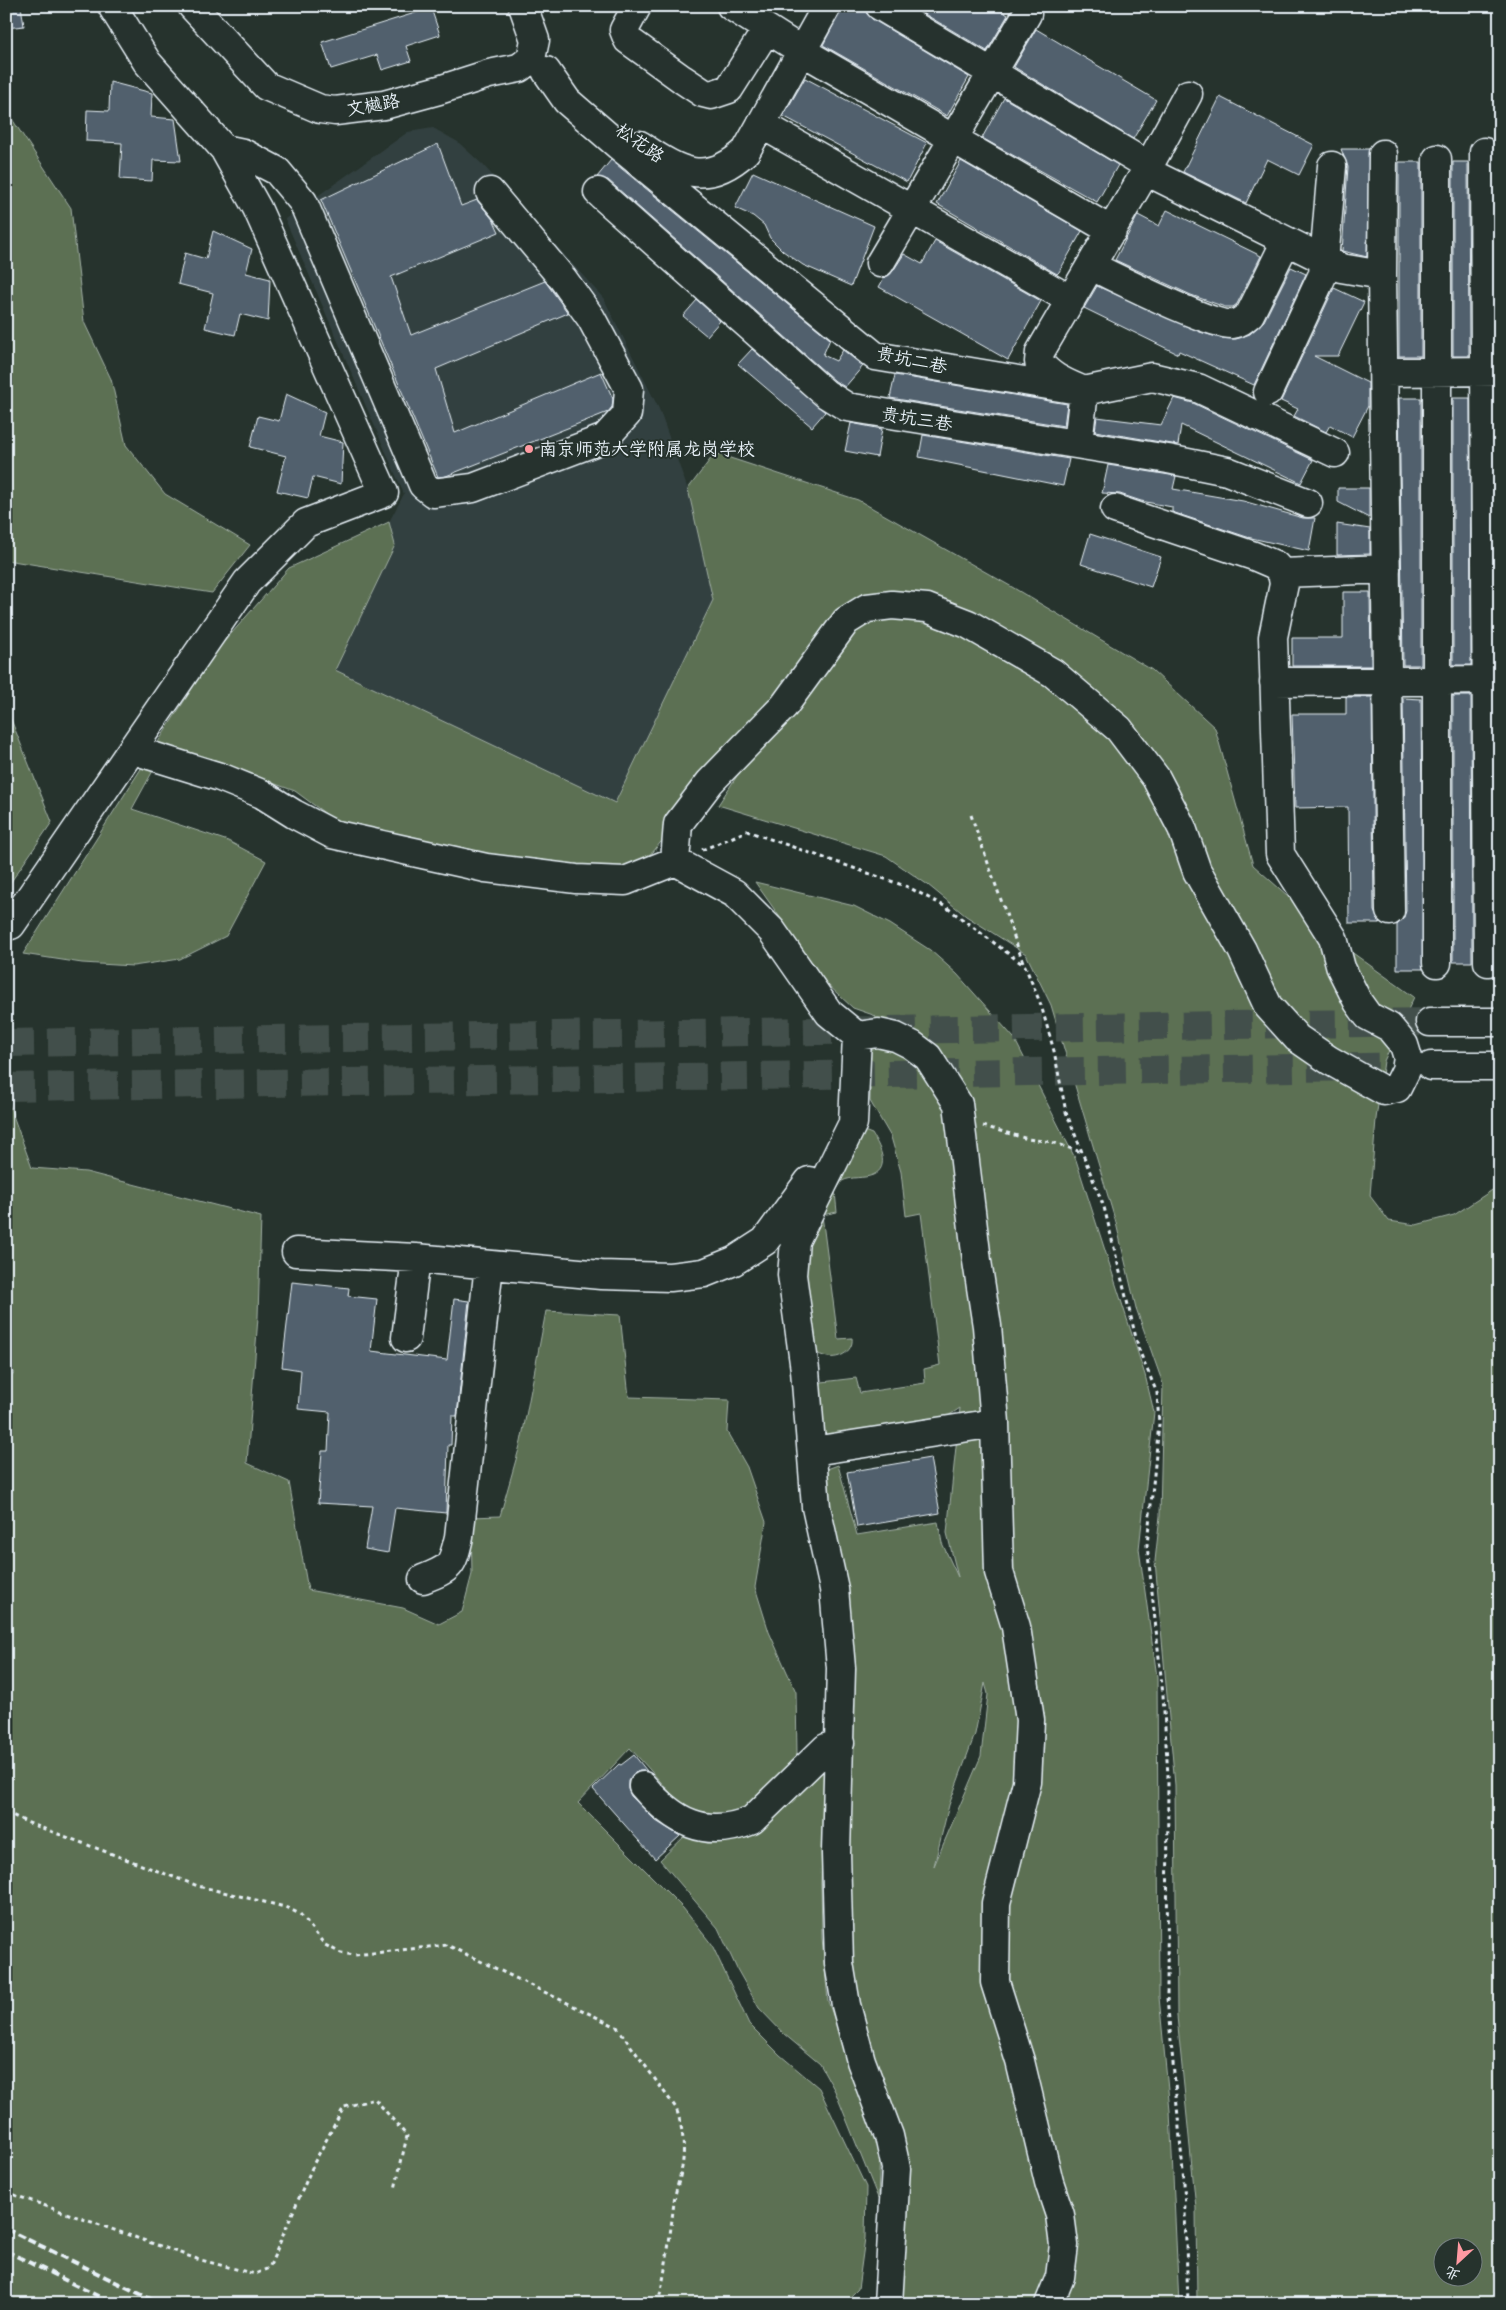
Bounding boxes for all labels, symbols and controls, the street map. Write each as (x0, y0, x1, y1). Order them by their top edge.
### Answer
street label: 文樾路 (345, 89, 401, 121)
street label: 松花路 (612, 119, 668, 167)
street label: 贵坑二巷 (874, 342, 950, 378)
street label: 贵坑三巷 (880, 403, 954, 435)
place label: 南京师范大学附属龙岗学校 (539, 438, 755, 460)
marker: 南京师范大学附属龙岗学校 (523, 443, 535, 455)
north arrow (1434, 2238, 1484, 2288)
text: 北 (1443, 2263, 1463, 2284)

